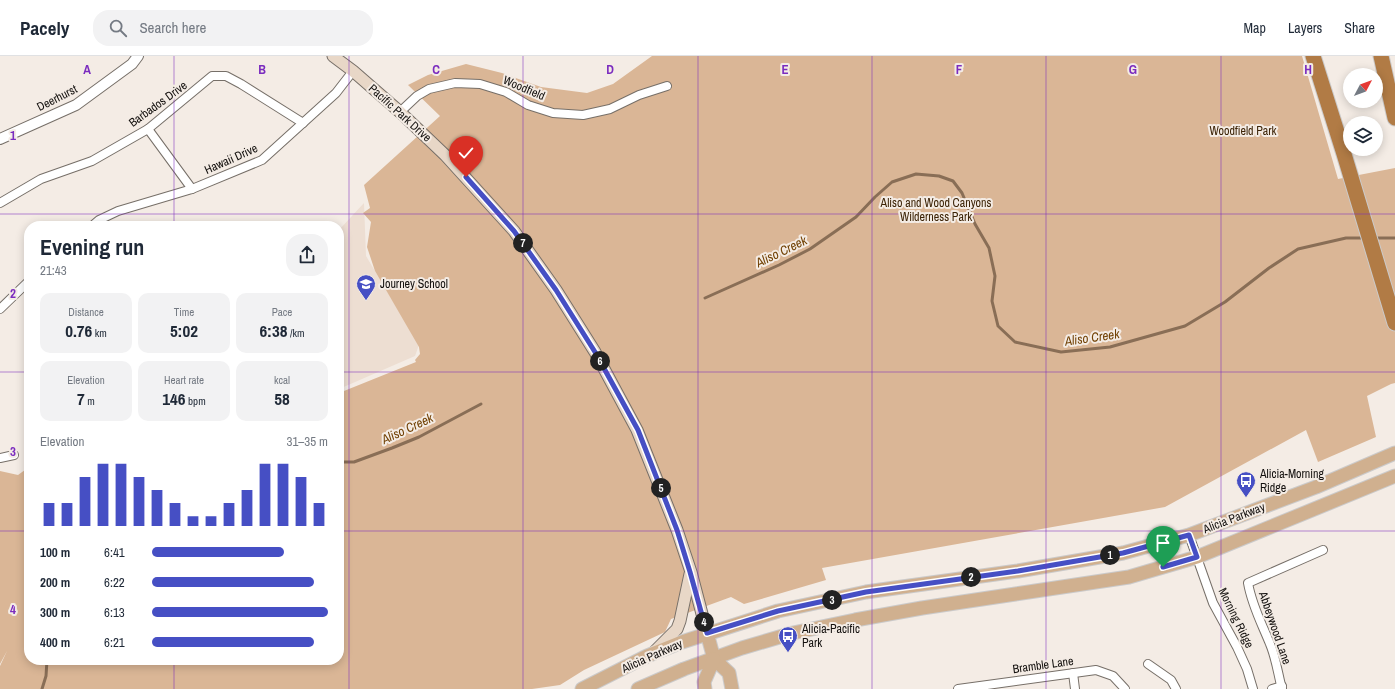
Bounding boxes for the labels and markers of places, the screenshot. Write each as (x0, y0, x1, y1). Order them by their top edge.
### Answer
pin (449, 136, 483, 177)
pin: 7 (513, 233, 533, 253)
school or university icon: Journey School (355, 273, 377, 301)
place label: Journey School (380, 276, 448, 292)
pin: 6 (590, 351, 610, 371)
place label: Alicia-Morning Ridge (1259, 466, 1325, 496)
bus stop icon: Alicia-Morning Ridge (1235, 470, 1257, 498)
pin: 5 (651, 478, 671, 498)
pin (1146, 526, 1180, 567)
pin: 1 (1100, 545, 1120, 565)
pin: 2 (961, 567, 981, 587)
pin: 3 (822, 590, 842, 610)
pin: 4 (694, 612, 714, 632)
place label: Alicia-Pacific Park (801, 621, 860, 651)
bus stop icon: Alicia-Pacific Park (777, 625, 799, 653)

